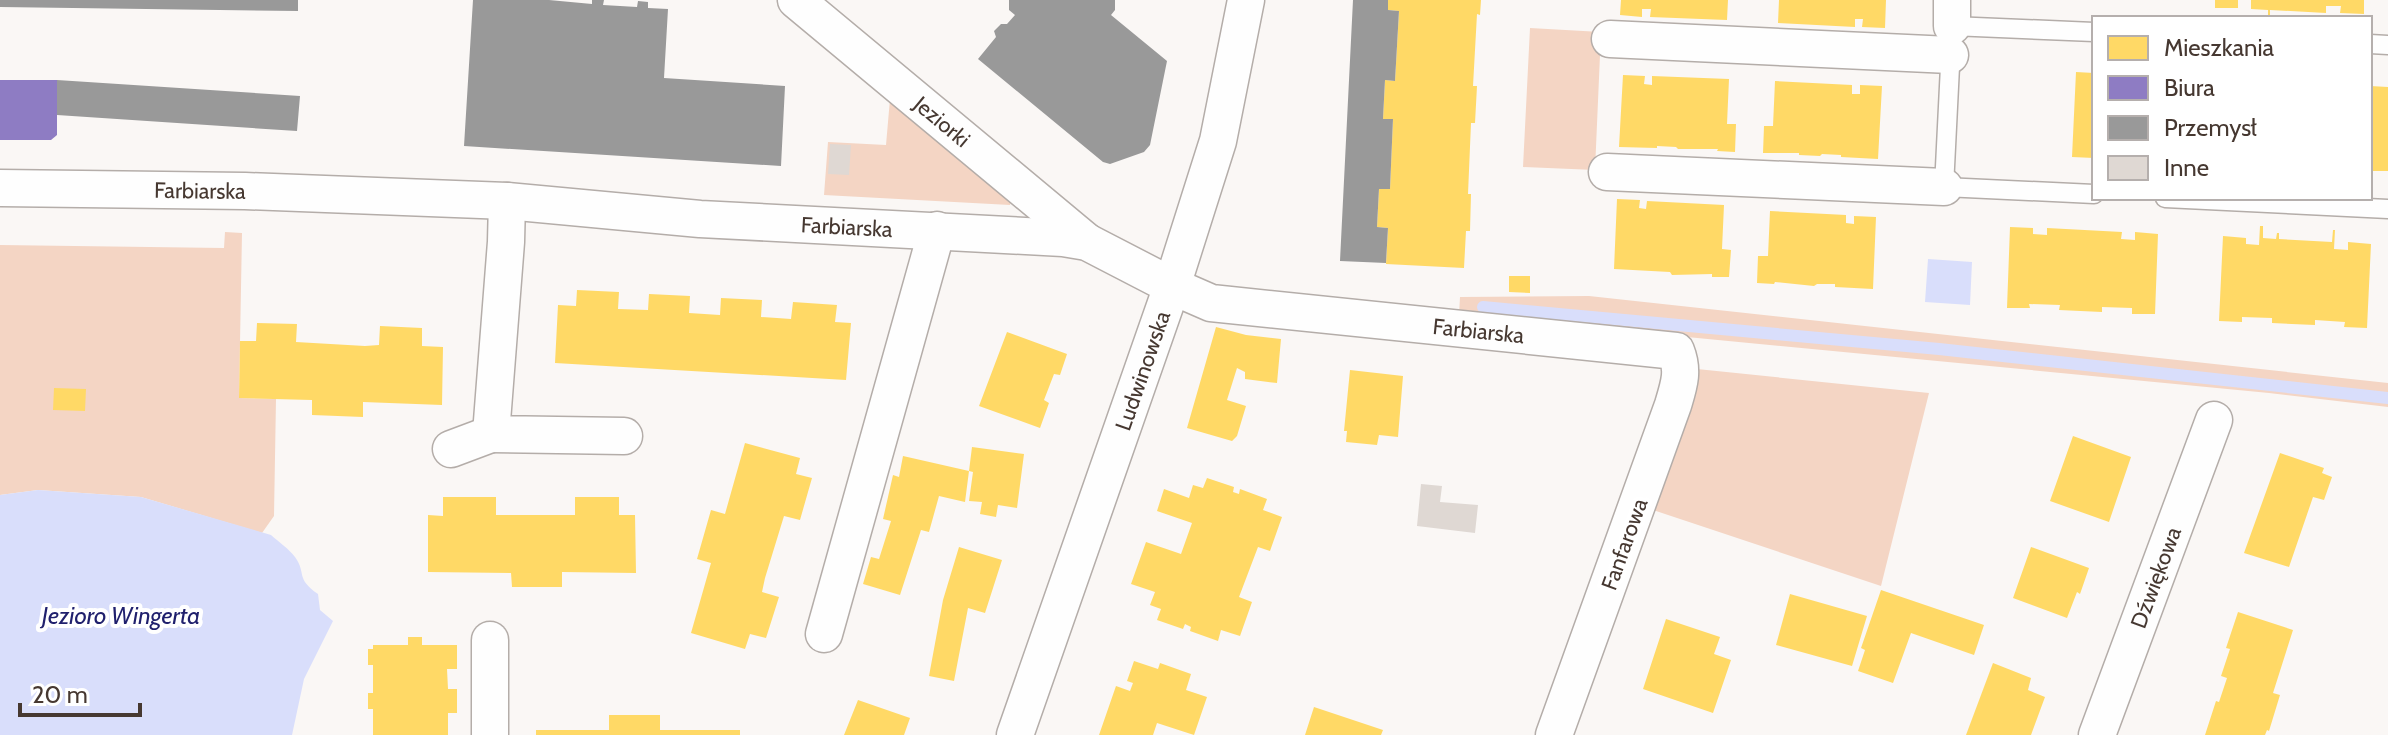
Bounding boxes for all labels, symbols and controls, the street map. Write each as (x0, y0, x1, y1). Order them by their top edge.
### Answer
legend (2092, 16, 2372, 200)
text: Mieszkania (2164, 33, 2275, 62)
text: Biura (2164, 73, 2215, 102)
street label: Jeziorki (907, 90, 975, 153)
text: Przemysł (2164, 113, 2257, 142)
text: Inne (2164, 153, 2209, 182)
street label: Farbiarska (154, 177, 246, 205)
street label: Farbiarska (800, 211, 894, 243)
street label: Ludwinowska (1110, 307, 1176, 434)
street label: Farbiarska (1431, 313, 1526, 349)
street label: Fanfarowa (1595, 494, 1654, 594)
street label: Dźwiękowa (2125, 523, 2187, 632)
water label: Jezioro Wingerta (40, 601, 200, 630)
scale bar (20, 667, 140, 717)
text: 20 m (32, 680, 88, 709)

